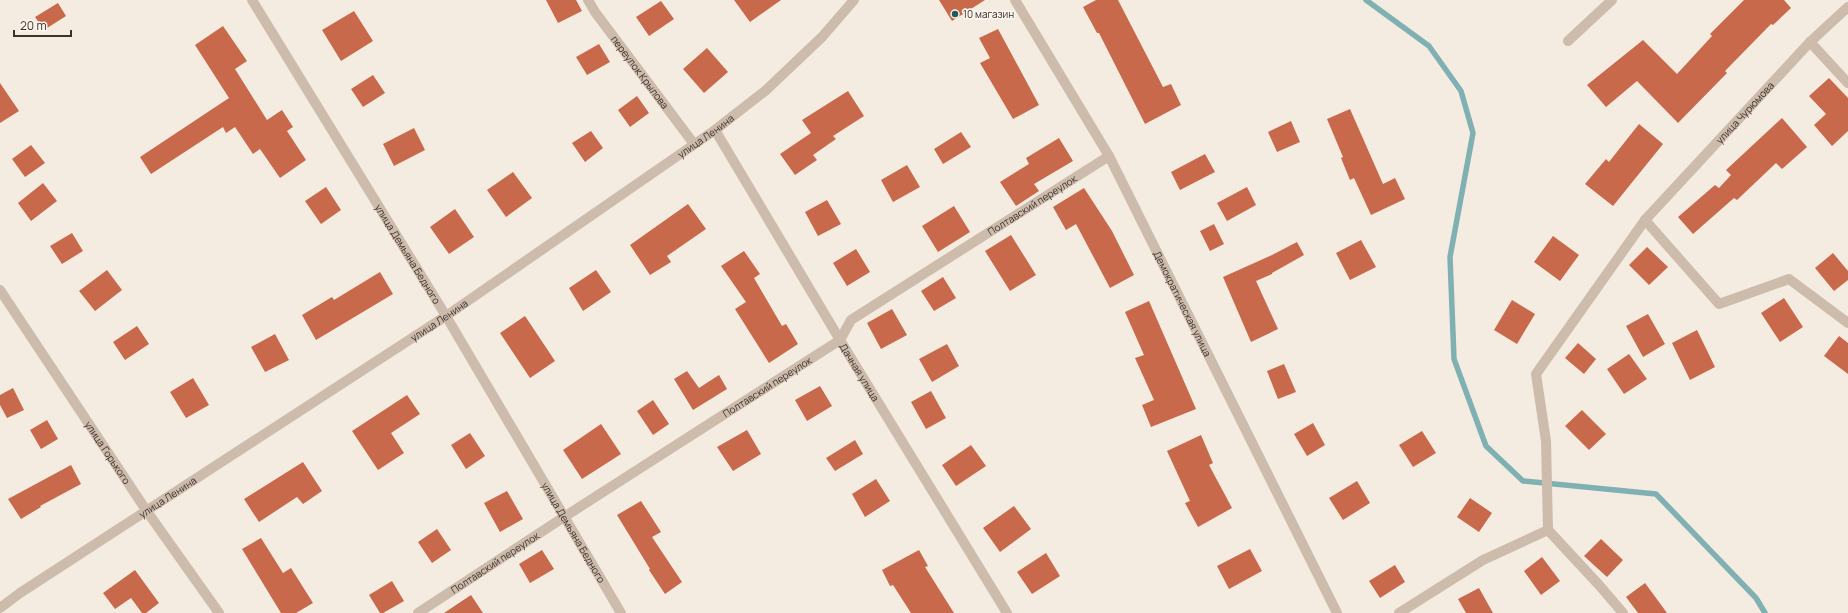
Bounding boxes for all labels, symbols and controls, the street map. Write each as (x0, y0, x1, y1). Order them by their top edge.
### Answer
place label: 10 магазин (963, 7, 1014, 21)
marker: 10 магазин (950, 9, 960, 19)
scale bar (14, 12, 71, 38)
text: 20 m (20, 17, 47, 34)
street label: переулок Крылова (608, 33, 672, 112)
street label: улица Чурюмова (1712, 78, 1777, 146)
street label: улица Ленина (675, 111, 737, 161)
street label: Полтавский переулок (985, 171, 1080, 239)
street label: улица Демьяна Бедного (372, 201, 444, 307)
street label: Демократическая улица (1150, 248, 1215, 359)
street label: улица Ленина (408, 296, 471, 344)
street label: Дачная улица (837, 340, 883, 404)
street label: Полтавский переулок (720, 352, 815, 421)
street label: улица Горького (82, 418, 134, 487)
street label: улица Ленина (136, 473, 199, 521)
street label: улица Демьяна Бедного (538, 479, 609, 586)
street label: Полтавский переулок (448, 528, 543, 597)

